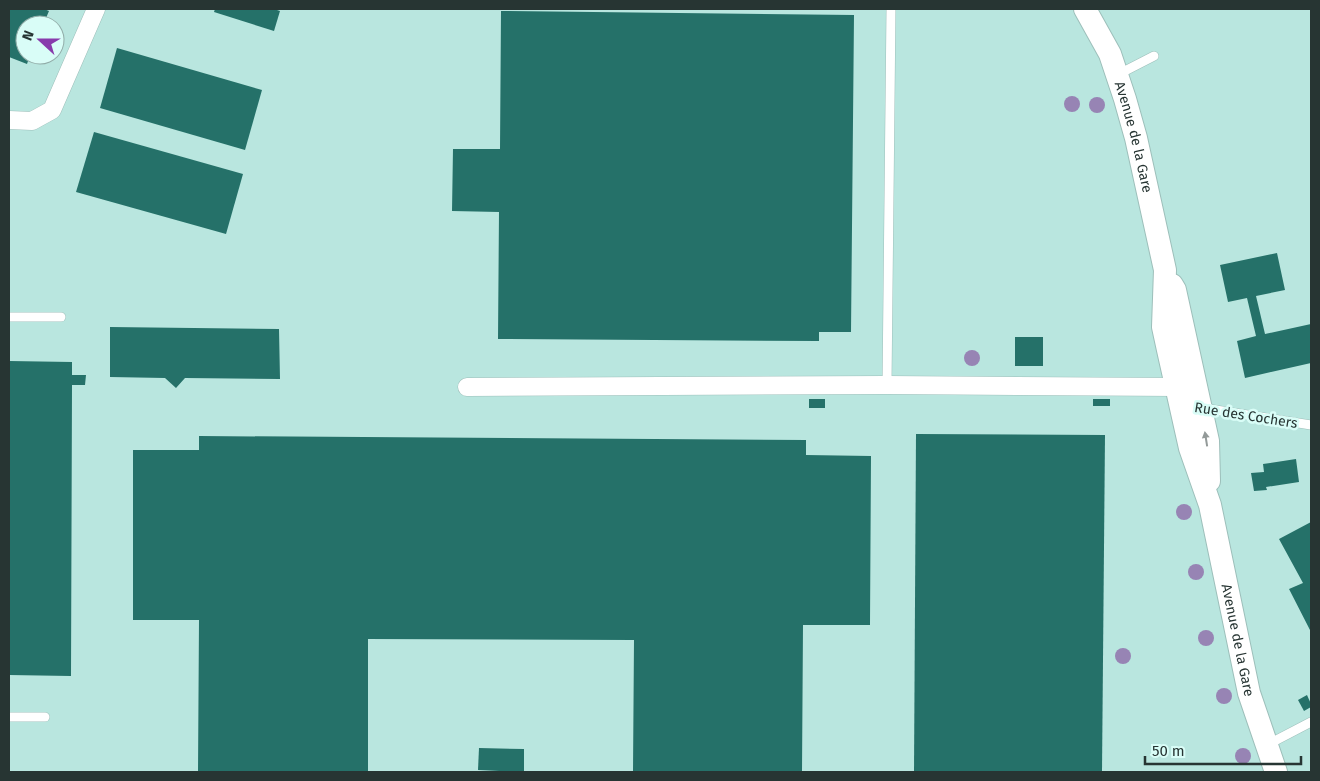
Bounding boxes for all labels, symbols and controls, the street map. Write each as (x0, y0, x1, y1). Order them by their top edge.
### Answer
north arrow (15, 15, 65, 65)
text: N (19, 28, 38, 43)
street label: Avenue de la Gare (1111, 79, 1156, 194)
street label: Rue des Cochers (1193, 399, 1299, 432)
one-way arrow (1202, 430, 1210, 446)
street label: Avenue de la Gare (1218, 582, 1257, 698)
scale bar (1145, 734, 1301, 766)
text: 50 m (1152, 742, 1185, 760)

